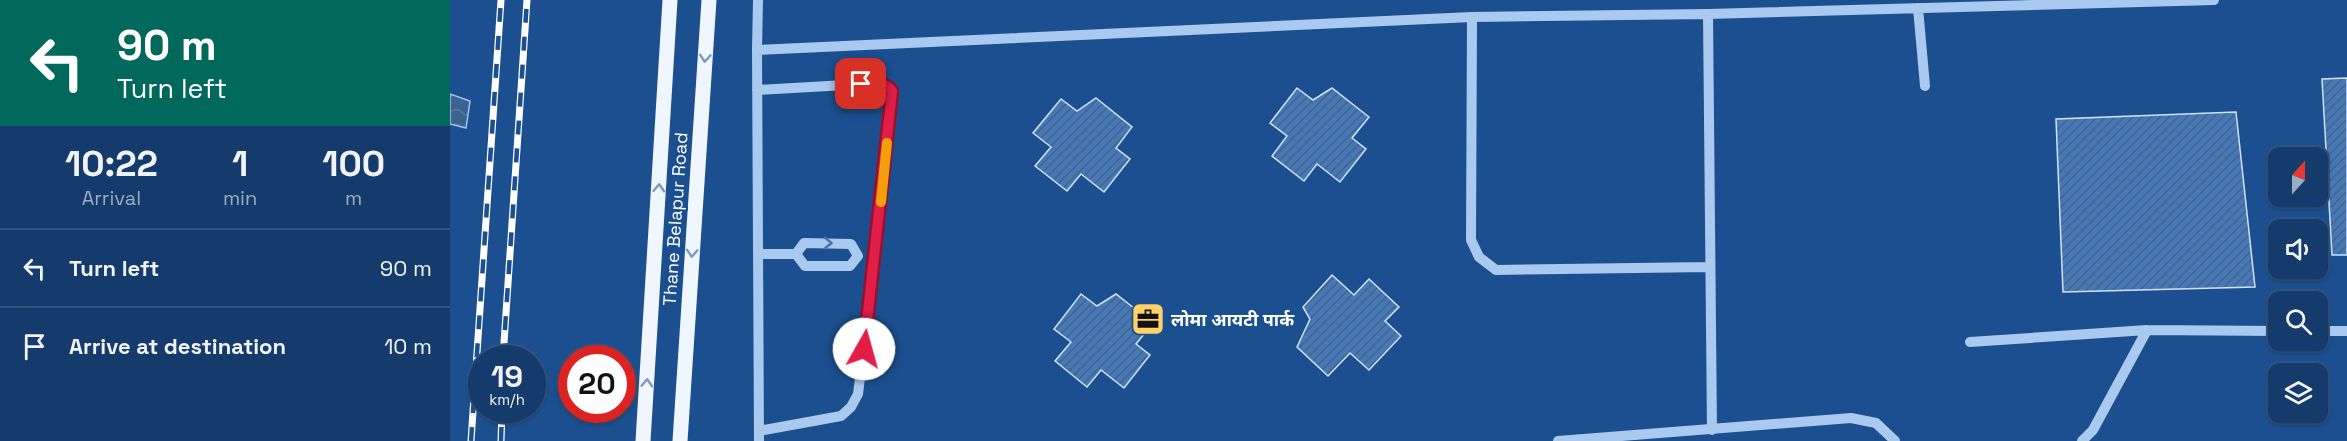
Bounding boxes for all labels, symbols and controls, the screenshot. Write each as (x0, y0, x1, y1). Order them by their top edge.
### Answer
text: 90 m (117, 19, 217, 72)
icon: left (18, 24, 96, 102)
one-way arrow (699, 54, 712, 63)
pin (835, 58, 886, 109)
icon: arrive (844, 67, 877, 100)
text: Turn left (117, 71, 227, 106)
street label: Thane Belapur Road (657, 132, 693, 306)
text: 10:22 (65, 141, 158, 187)
text: 1 (232, 141, 248, 187)
text: 100 (322, 141, 385, 187)
north arrow (2268, 147, 2328, 207)
map controls (2268, 147, 2328, 423)
one-way arrow (652, 183, 665, 192)
text: Arrival (82, 185, 141, 211)
text: min (223, 185, 257, 211)
text: m (345, 185, 362, 211)
button: sound (2268, 219, 2328, 279)
one-way arrow (823, 237, 832, 249)
one-way arrow (686, 248, 699, 257)
icon: left (18, 252, 51, 285)
text: Turn left (69, 254, 159, 282)
text: 90 m (380, 254, 432, 282)
button: search (2268, 291, 2328, 351)
office icon: लोमा आयटी पार्क (1130, 301, 1166, 337)
place label: लोमा आयटी पार्क (1171, 308, 1295, 331)
position arrow (832, 317, 896, 381)
icon: arrive (18, 330, 51, 363)
text: Arrive at destination (69, 332, 286, 360)
text: 10 m (384, 332, 432, 360)
speed limit sign: 20 (558, 345, 636, 423)
text: 19 (491, 357, 523, 396)
button: layers (2268, 363, 2328, 423)
one-way arrow (640, 378, 653, 387)
text: km/h (489, 390, 525, 409)

